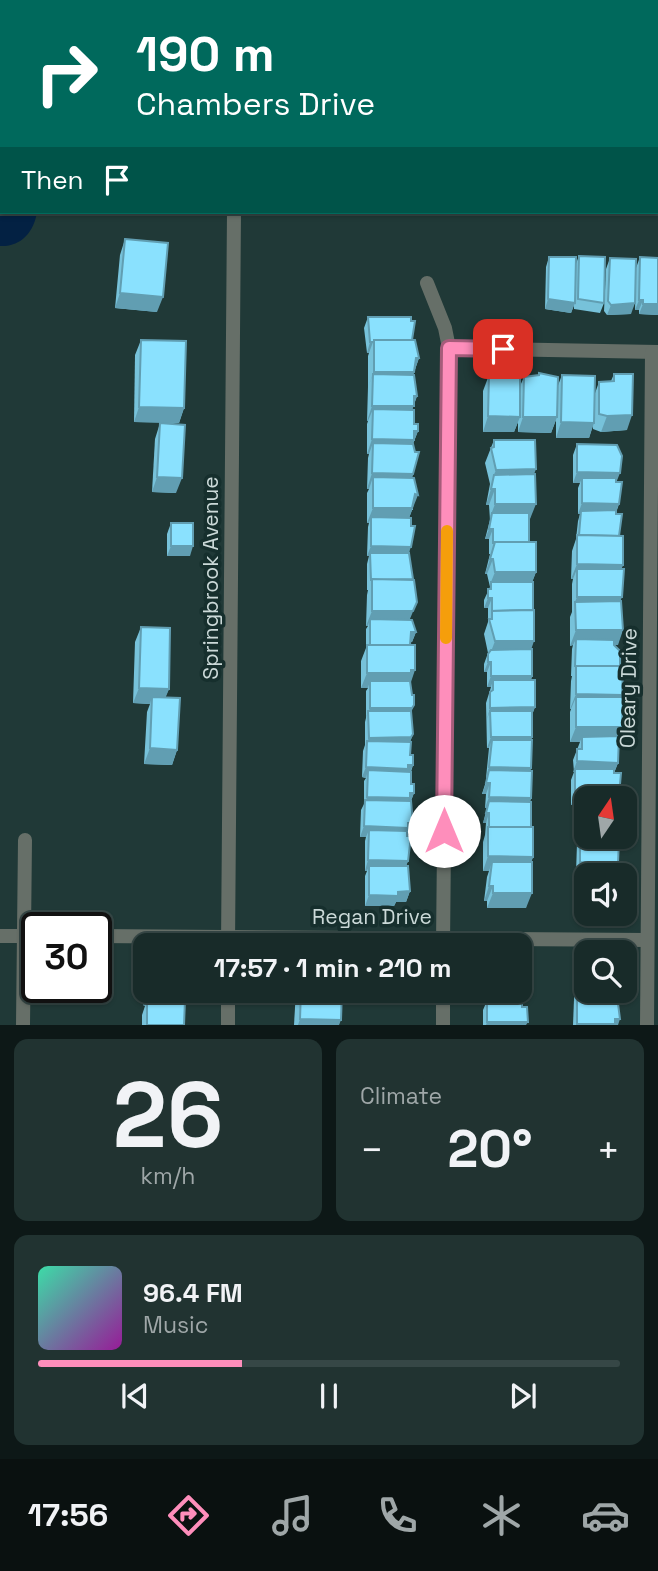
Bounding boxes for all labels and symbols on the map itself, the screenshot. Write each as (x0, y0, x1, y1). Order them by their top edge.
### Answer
pin (473, 319, 533, 379)
street label: Springbrook Avenue (197, 476, 224, 680)
street label: Oleary Drive (613, 628, 643, 748)
north arrow (574, 786, 637, 849)
position arrow (407, 794, 481, 868)
street label: Regan Drive (312, 903, 432, 930)
speed limit sign: 30 (21, 912, 112, 1003)

